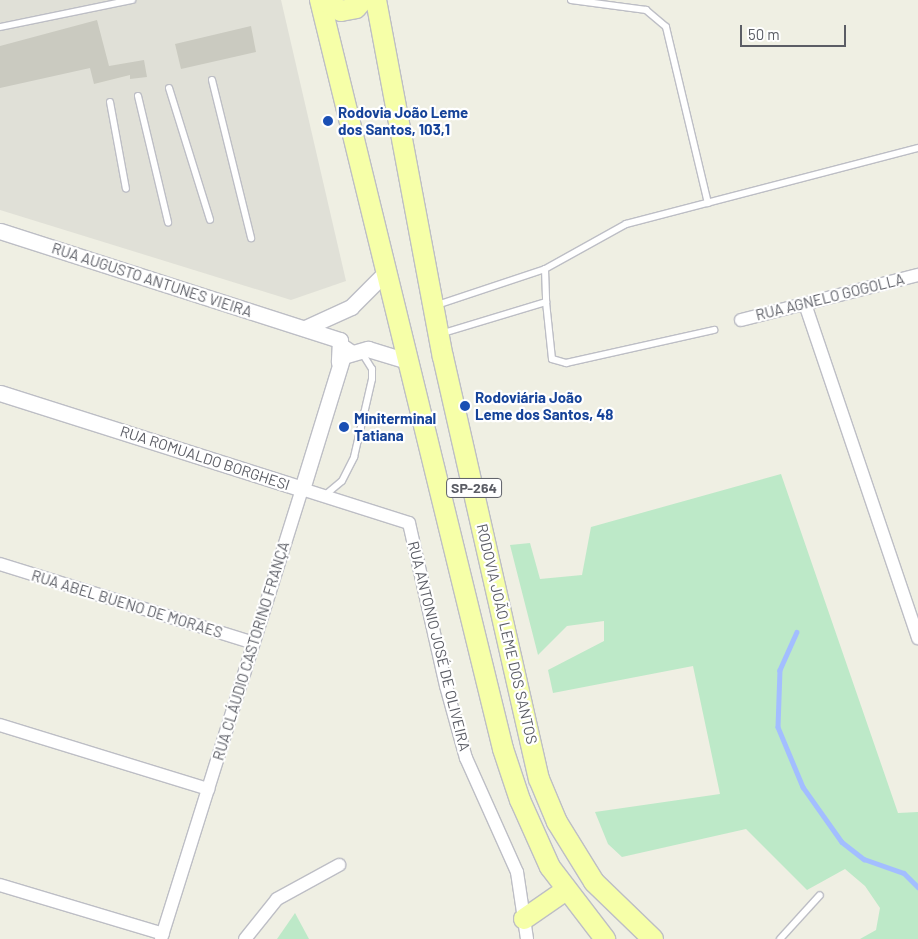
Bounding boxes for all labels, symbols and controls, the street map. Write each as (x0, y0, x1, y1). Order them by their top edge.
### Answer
scale bar (743, 15, 849, 47)
text: 50 m (748, 25, 780, 43)
place label: Rodovia João Leme dos Santos, 103,1 (338, 103, 468, 138)
marker: Rodovia João Leme dos Santos, 103,1 (322, 115, 334, 127)
street label: RUA AUGUSTO ANTUNES VIEIRA (50, 239, 254, 321)
street label: RUA AGNELO GOGOLLA (754, 270, 906, 324)
place label: Rodoviária João Leme dos Santos, 48 (475, 388, 613, 423)
marker: Rodoviária João Leme dos Santos, 48 (459, 400, 471, 412)
place label: Miniterminal Tatiana (354, 409, 436, 444)
marker: Miniterminal Tatiana (338, 421, 350, 433)
street label: RUA ROMUALDO BORGHESI (118, 422, 292, 494)
road number: SP-264 (445, 476, 503, 499)
street label: RODOVIA JOÃO LEME DOS SANTOS (473, 522, 541, 746)
street label: RUA CLÁUDIO CASTORINO FRANÇA (209, 539, 293, 763)
street label: RUA ANTONIO JOSÉ DE OLIVEIRA (404, 539, 474, 753)
street label: RUA ABEL BUENO DE MORAES (29, 566, 225, 642)

